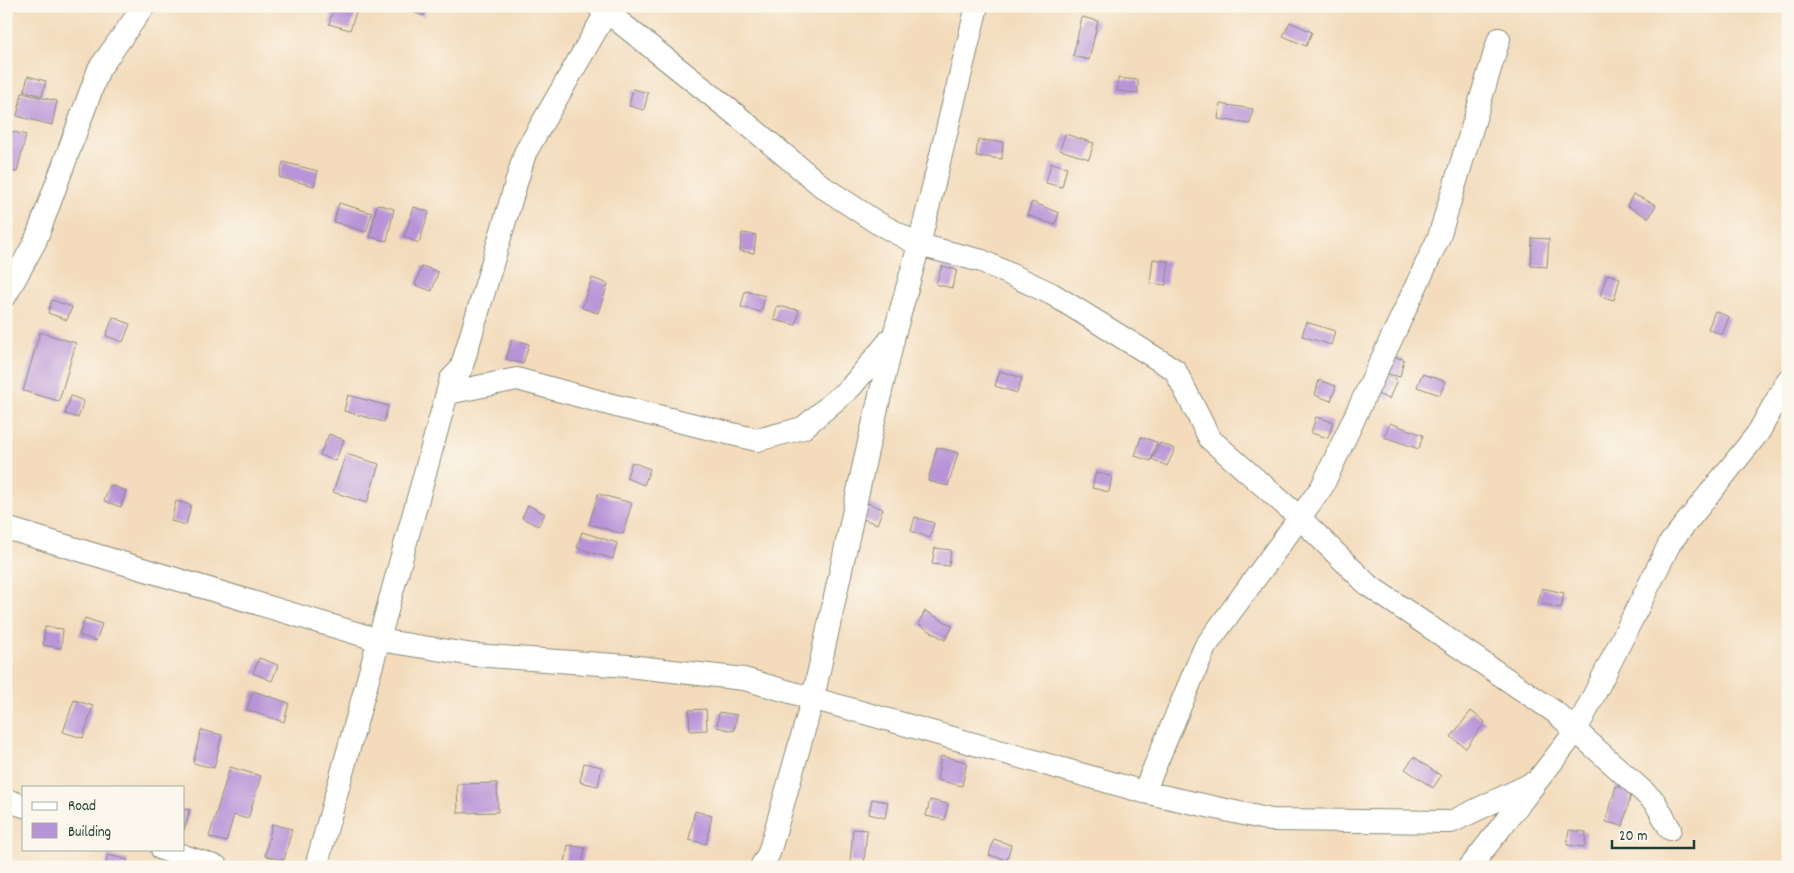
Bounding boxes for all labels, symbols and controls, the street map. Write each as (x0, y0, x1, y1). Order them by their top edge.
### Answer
legend (22, 786, 185, 850)
text: Road (68, 796, 96, 818)
scale bar (1612, 818, 1694, 850)
text: Building (68, 822, 111, 844)
text: 20 m (1619, 826, 1647, 848)

